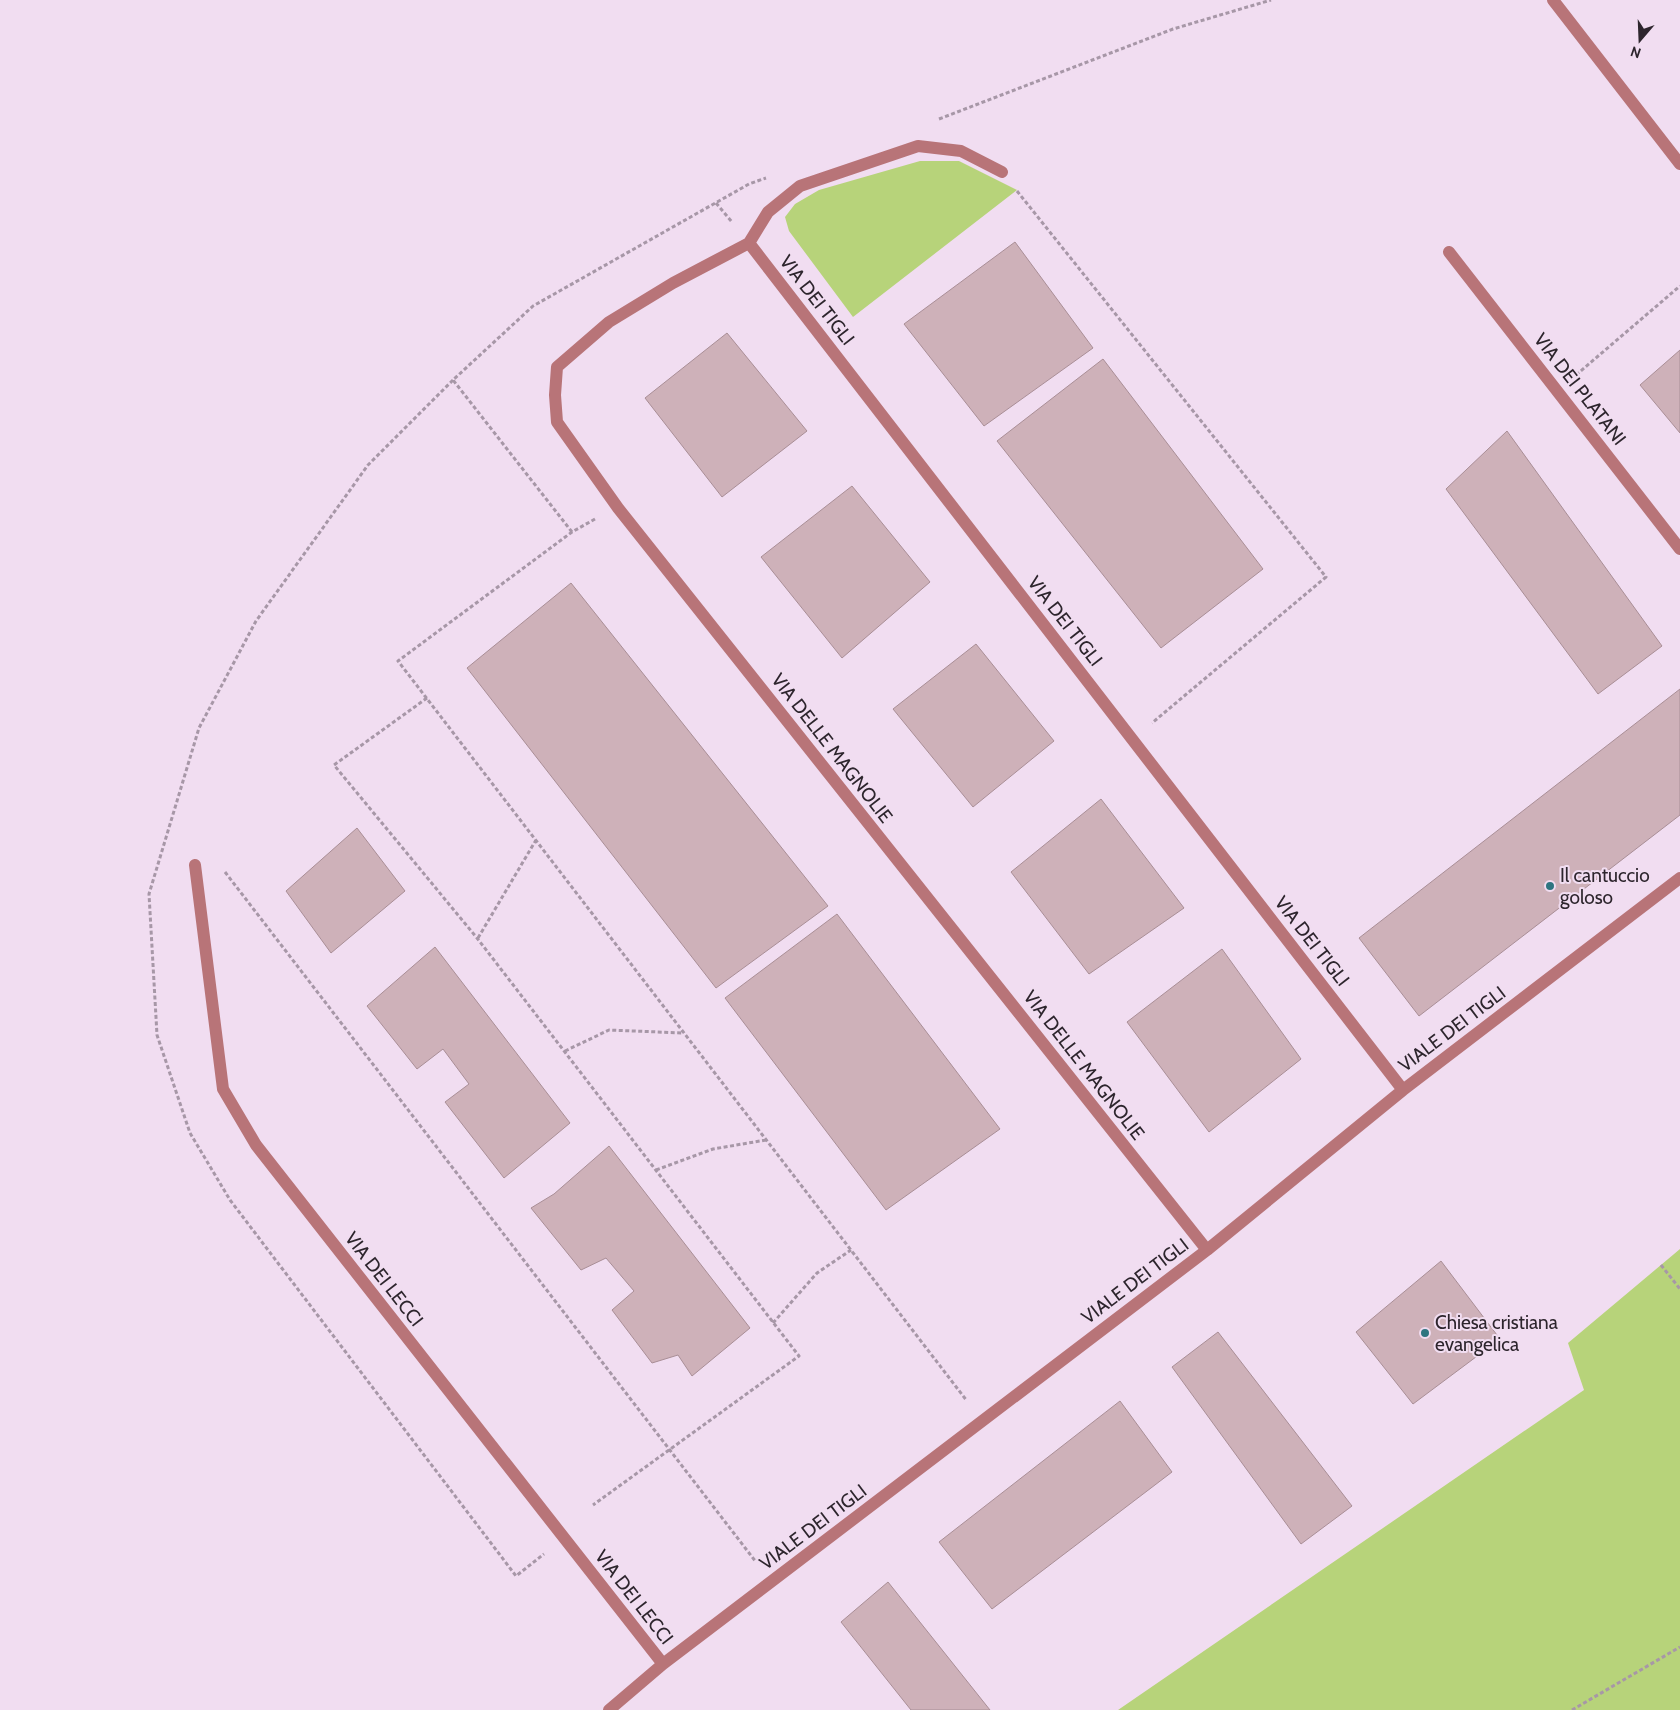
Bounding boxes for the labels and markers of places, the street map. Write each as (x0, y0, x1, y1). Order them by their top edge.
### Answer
place label: Il cantuccio goloso (1560, 864, 1650, 909)
marker: Il cantuccio goloso (1544, 880, 1556, 892)
place label: Chiesa cristiana evangelica (1435, 1311, 1558, 1356)
marker: Chiesa cristiana evangelica (1419, 1327, 1431, 1339)

